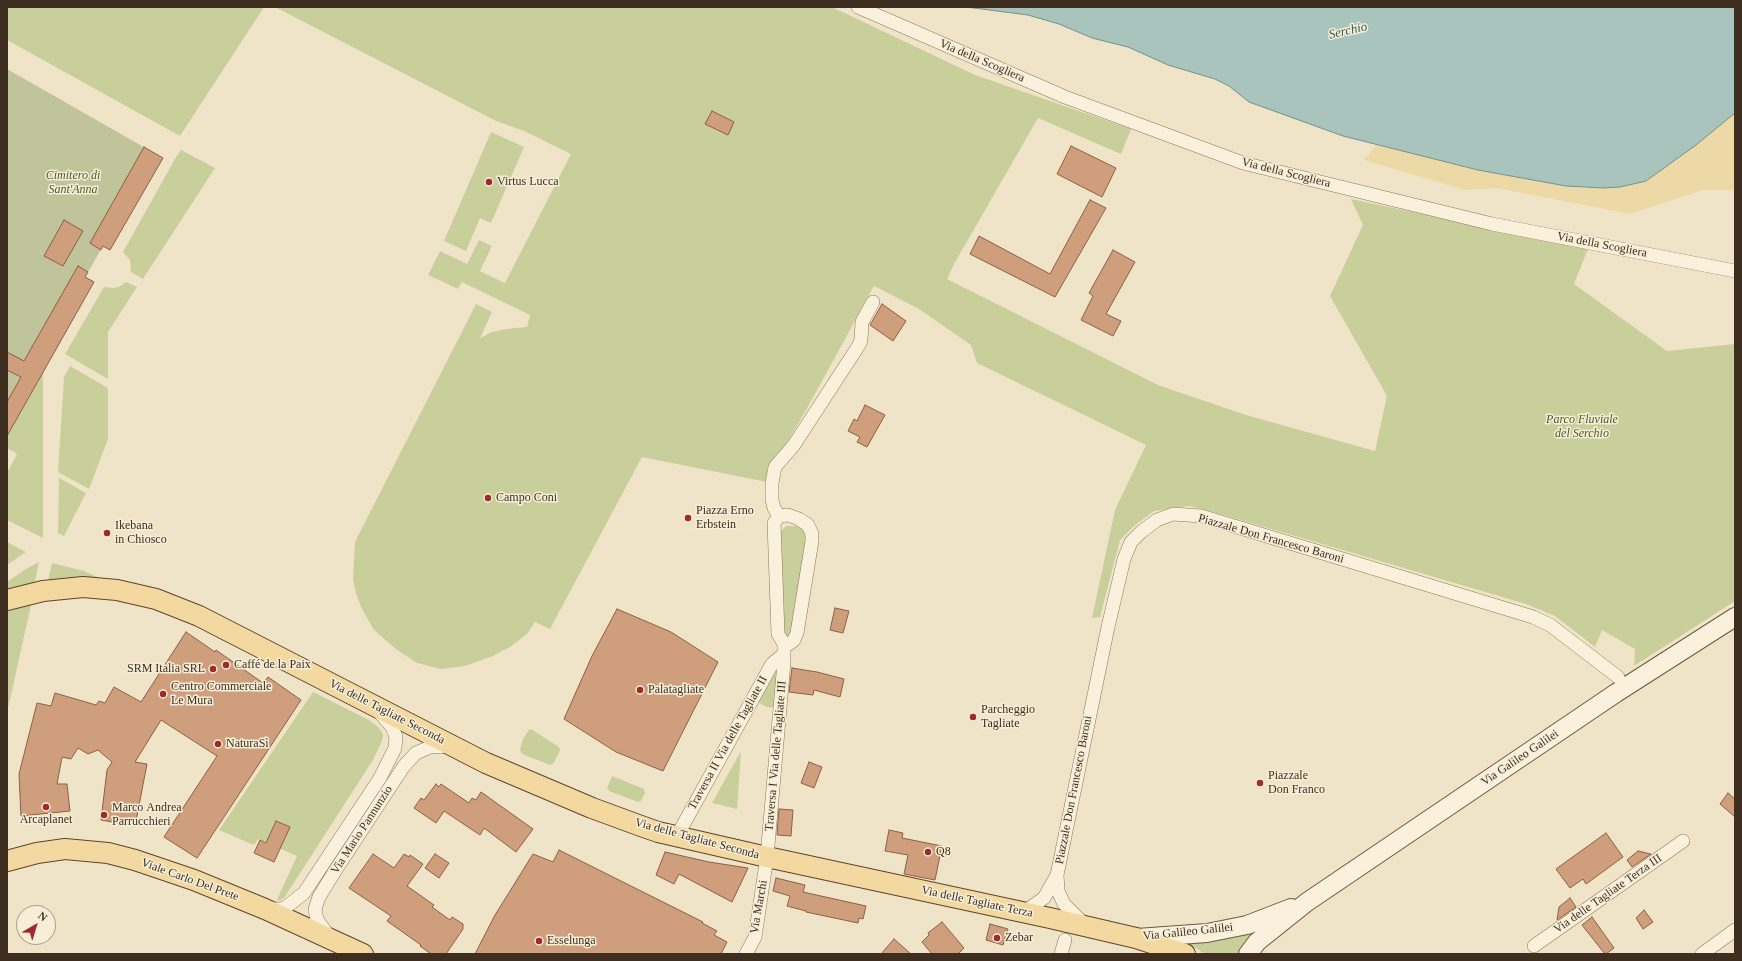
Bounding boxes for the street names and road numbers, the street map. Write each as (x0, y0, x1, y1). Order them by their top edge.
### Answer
street label: Via della Scogliera (937, 37, 1027, 85)
street label: Via della Scogliera (1240, 155, 1332, 191)
street label: Via della Scogliera (1556, 229, 1648, 261)
street label: Piazzale Don Francesco Baroni (1196, 511, 1346, 567)
street label: Traversa II Via delle Tagliate II (685, 674, 771, 812)
street label: Via delle Tagliate Seconda (327, 677, 447, 747)
street label: Traversa I Via delle Tagliate III (762, 680, 790, 832)
street label: Piazzale Don Francesco Baroni (1053, 715, 1095, 865)
street label: Via Galileo Galilei (1478, 727, 1562, 789)
street label: Via Mario Pannunzio (328, 783, 396, 877)
street label: Via delle Tagliate Seconda (633, 815, 761, 863)
street label: Via delle Tagliate Terza III (1551, 851, 1665, 937)
street label: Viale Carlo Del Prete (139, 856, 241, 904)
street label: Via Marchi (747, 879, 771, 935)
street label: Via delle Tagliate Terza (920, 883, 1034, 921)
street label: Via Galileo Galilei (1142, 920, 1234, 944)

